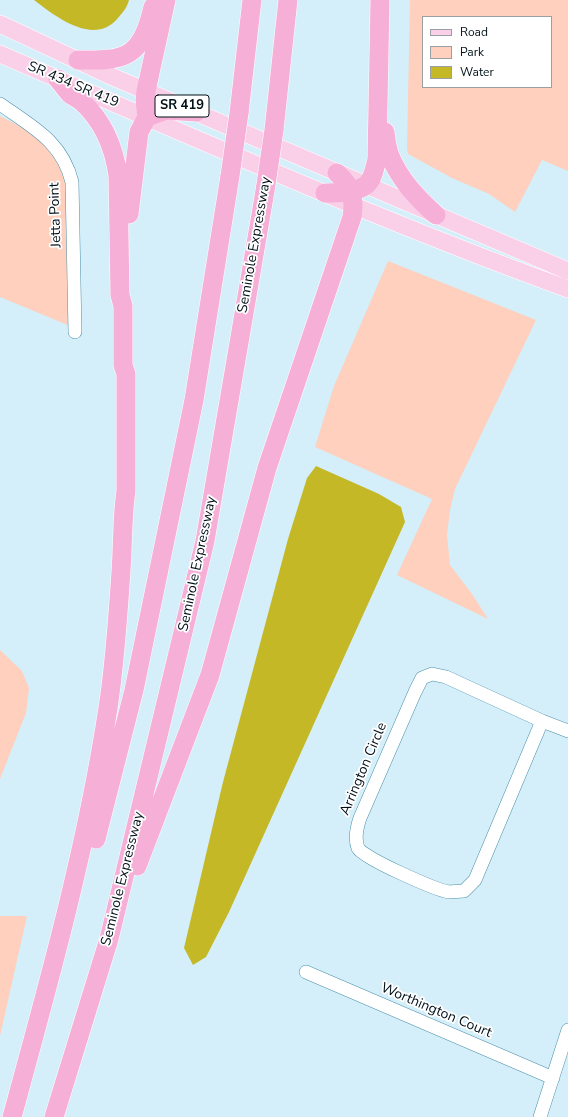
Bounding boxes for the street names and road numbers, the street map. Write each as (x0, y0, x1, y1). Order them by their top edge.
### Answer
street label: SR 434 SR 419 (25, 58, 121, 112)
road number: SR 419 (155, 95, 209, 117)
street label: Seminole Expressway (235, 176, 275, 314)
street label: Jetta Point (46, 182, 66, 248)
street label: Seminole Expressway (175, 495, 221, 633)
street label: Arrington Circle (337, 720, 391, 818)
street label: Seminole Expressway (98, 810, 148, 948)
street label: Worthington Court (378, 980, 494, 1042)

